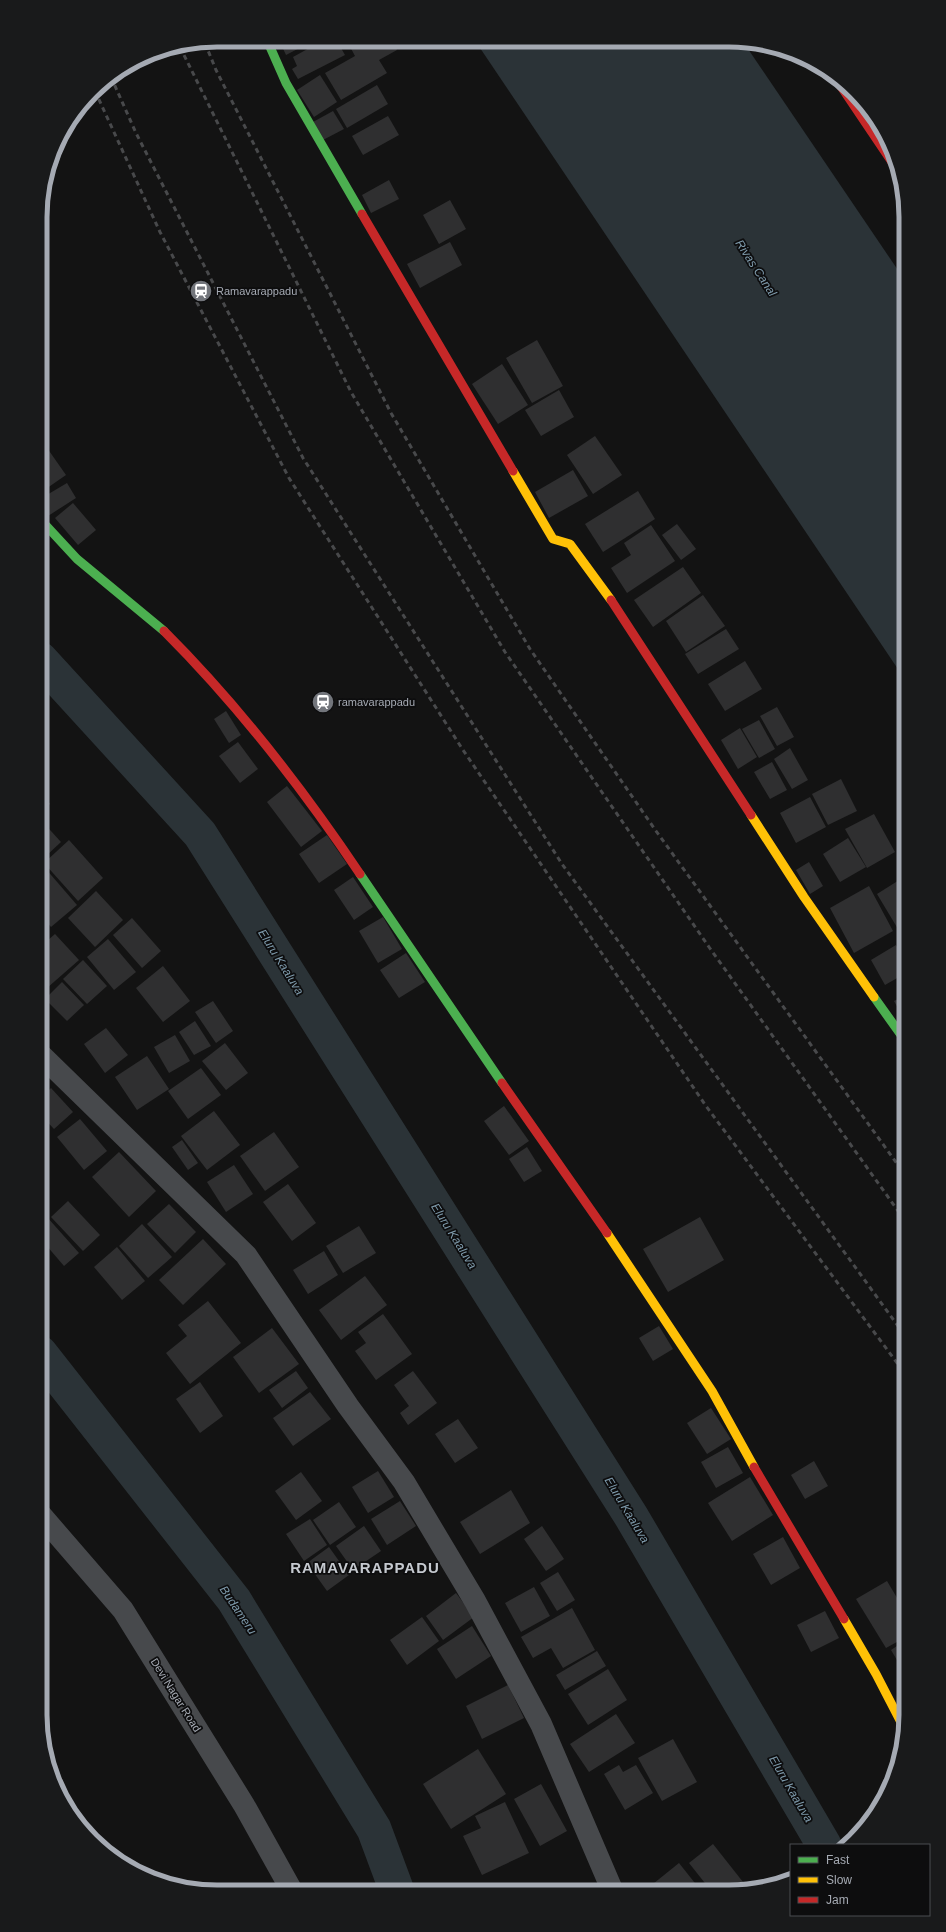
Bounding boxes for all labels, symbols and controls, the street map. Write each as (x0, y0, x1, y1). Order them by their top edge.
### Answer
water label: Rivas Canal (733, 237, 780, 299)
station icon: Ramavarappadu (188, 278, 214, 304)
place label: Ramavarappadu (216, 285, 297, 297)
station icon: ramavarappadu (310, 689, 336, 715)
place label: ramavarappadu (338, 696, 415, 708)
water label: Eluru Kaaluva (255, 927, 307, 998)
water label: Eluru Kaaluva (428, 1201, 480, 1272)
water label: Eluru Kaaluva (602, 1474, 652, 1546)
district label: RAMAVARAPPADU (290, 1559, 440, 1576)
water label: Budameru (217, 1583, 259, 1637)
street label: Devi Nagar Road (149, 1656, 203, 1734)
water label: Eluru Kaaluva (766, 1753, 816, 1825)
legend (790, 1844, 930, 1916)
text: Fast (826, 1853, 850, 1867)
text: Slow (826, 1873, 852, 1887)
text: Jam (826, 1893, 849, 1907)

